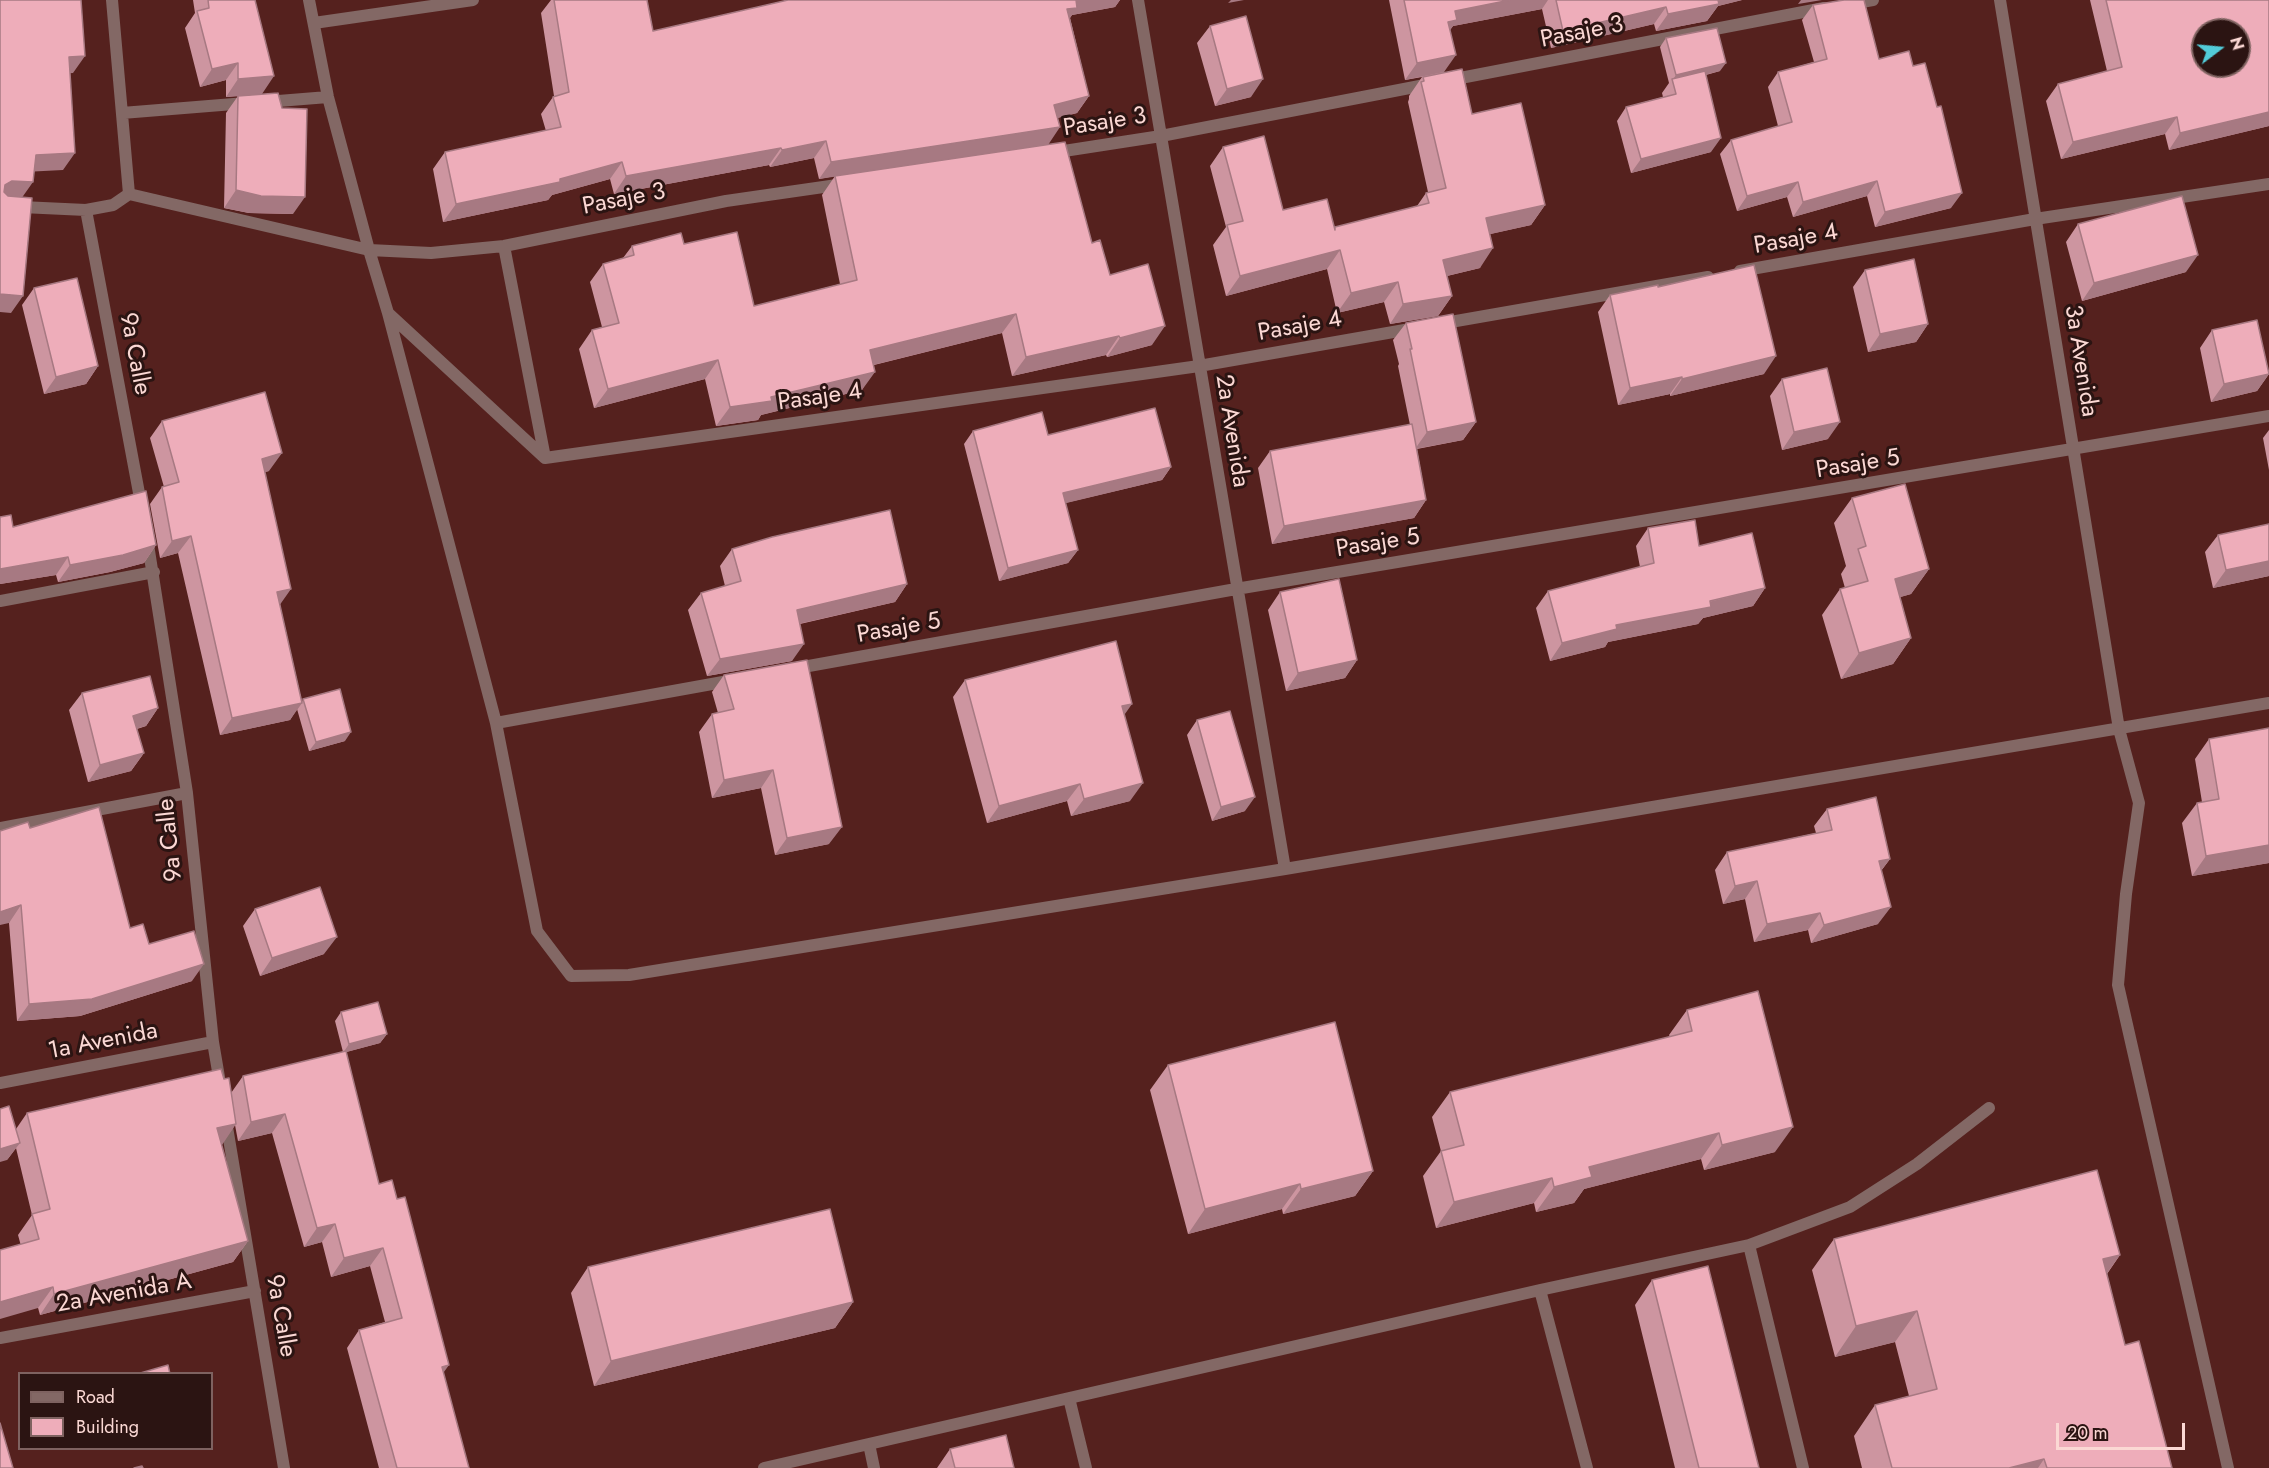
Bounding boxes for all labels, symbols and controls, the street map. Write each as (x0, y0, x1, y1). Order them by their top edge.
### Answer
street label: Pasaje 3 (1538, 11, 1626, 55)
north arrow (2191, 18, 2251, 78)
text: N (2224, 34, 2250, 53)
street label: Pasaje 3 (1061, 102, 1149, 144)
street label: Pasaje 3 (580, 178, 668, 222)
street label: Pasaje 4 (1752, 218, 1840, 262)
street label: 3a Avenida (2057, 303, 2103, 419)
street label: Pasaje 4 (1256, 305, 1344, 349)
street label: 9a Calle (112, 310, 156, 398)
street label: 2a Avenida (1208, 373, 1254, 489)
street label: Pasaje 4 (776, 378, 864, 418)
street label: Pasaje 5 (1814, 444, 1902, 486)
street label: Pasaje 5 (1334, 523, 1422, 565)
street label: Pasaje 5 (855, 608, 943, 650)
street label: 9a Calle (152, 797, 190, 883)
street label: 1a Avenida (46, 1017, 160, 1067)
street label: 2a Avenida A (54, 1268, 194, 1320)
street label: 9a Calle (259, 1273, 301, 1359)
legend (18, 1372, 213, 1450)
text: Road (76, 1384, 115, 1410)
scale bar (2059, 1411, 2188, 1449)
text: Building (76, 1414, 139, 1440)
text: 20 m (2067, 1420, 2107, 1446)

